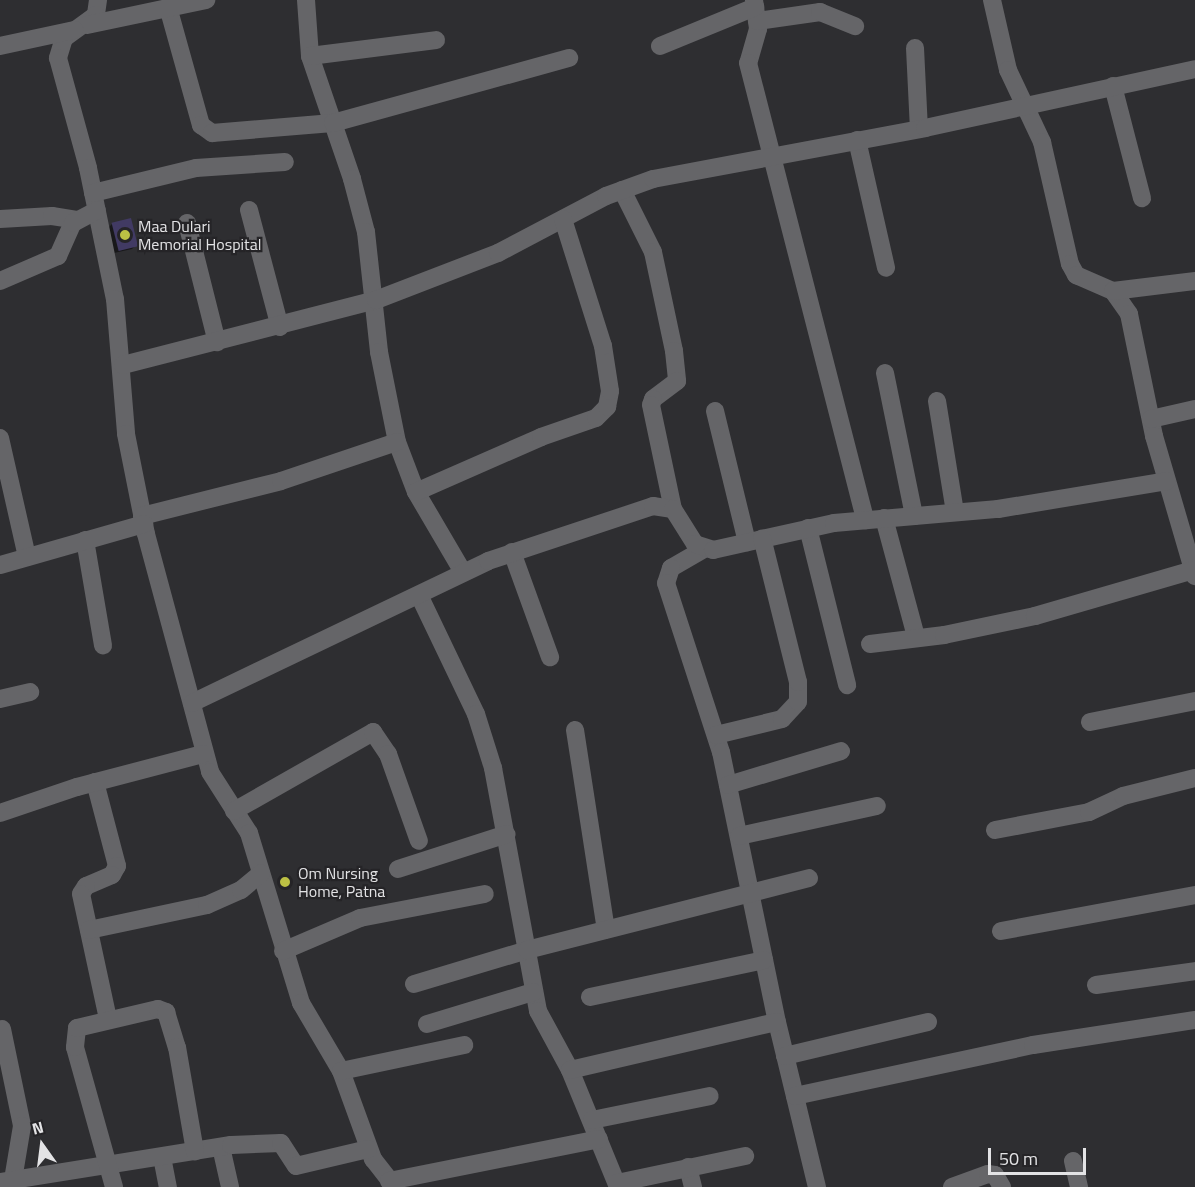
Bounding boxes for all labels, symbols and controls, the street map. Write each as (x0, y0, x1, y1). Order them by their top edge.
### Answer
place label: Maa Dulari Memorial Hospital (138, 216, 261, 254)
marker: Maa Dulari Memorial Hospital (116, 226, 134, 244)
place label: Om Nursing Home, Patna (298, 863, 385, 901)
marker: Om Nursing Home, Patna (276, 873, 294, 891)
north arrow (12, 1115, 72, 1175)
text: N (29, 1115, 46, 1141)
scale bar (991, 1136, 1088, 1174)
text: 50 m (999, 1145, 1038, 1172)

